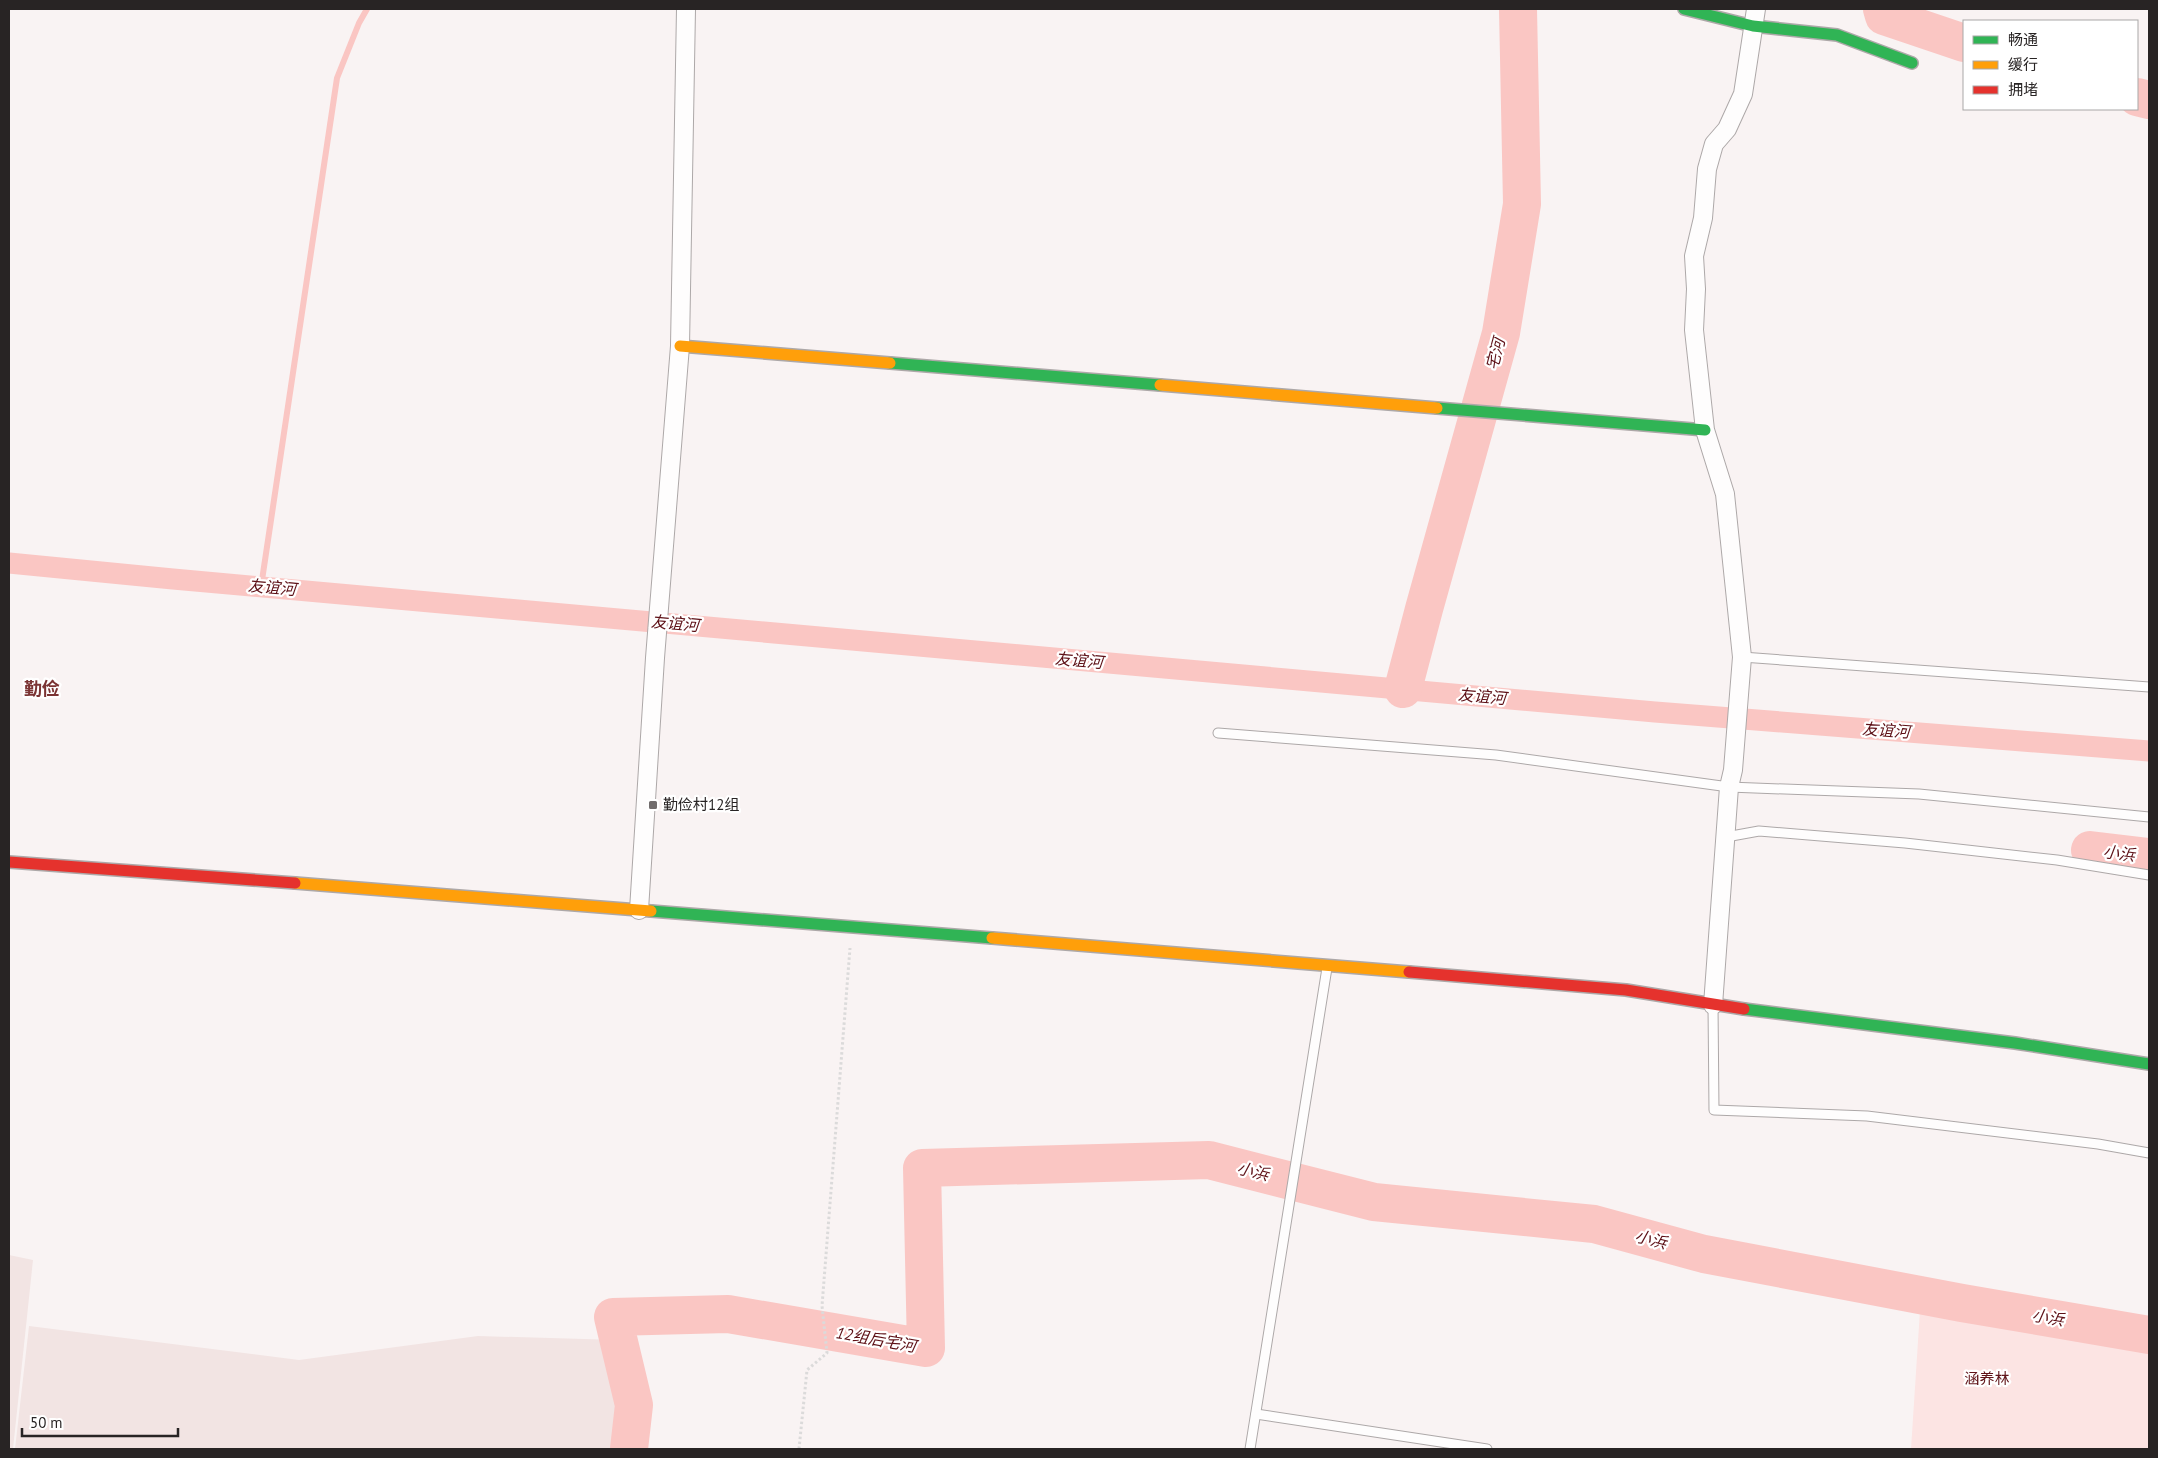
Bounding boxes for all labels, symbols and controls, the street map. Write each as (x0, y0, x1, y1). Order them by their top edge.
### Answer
legend (1963, 20, 2138, 110)
text: 畅通 (2008, 30, 2038, 49)
text: 缓行 (2008, 55, 2038, 74)
text: 拥堵 (2008, 80, 2038, 99)
water label: 宅河 (1481, 333, 1510, 372)
water label: 友谊河 (247, 575, 300, 599)
water label: 友谊河 (650, 611, 703, 635)
water label: 友谊河 (1054, 648, 1107, 672)
district label: 勤俭 (24, 677, 60, 700)
water label: 友谊河 (1457, 684, 1510, 708)
water label: 友谊河 (1861, 718, 1914, 742)
place label: 勤俭村12组 (663, 795, 739, 814)
marker: 勤俭村12组 (647, 799, 659, 811)
water label: 小浜 (2102, 841, 2138, 865)
water label: 小浜 (1235, 1157, 1273, 1185)
water label: 小浜 (1633, 1225, 1671, 1253)
water label: 小浜 (2030, 1304, 2067, 1330)
water label: 12组后宅河 (835, 1322, 920, 1356)
park label: 涵养林 (1964, 1369, 2010, 1388)
scale bar (22, 1406, 179, 1438)
text: 50 m (30, 1413, 63, 1432)

